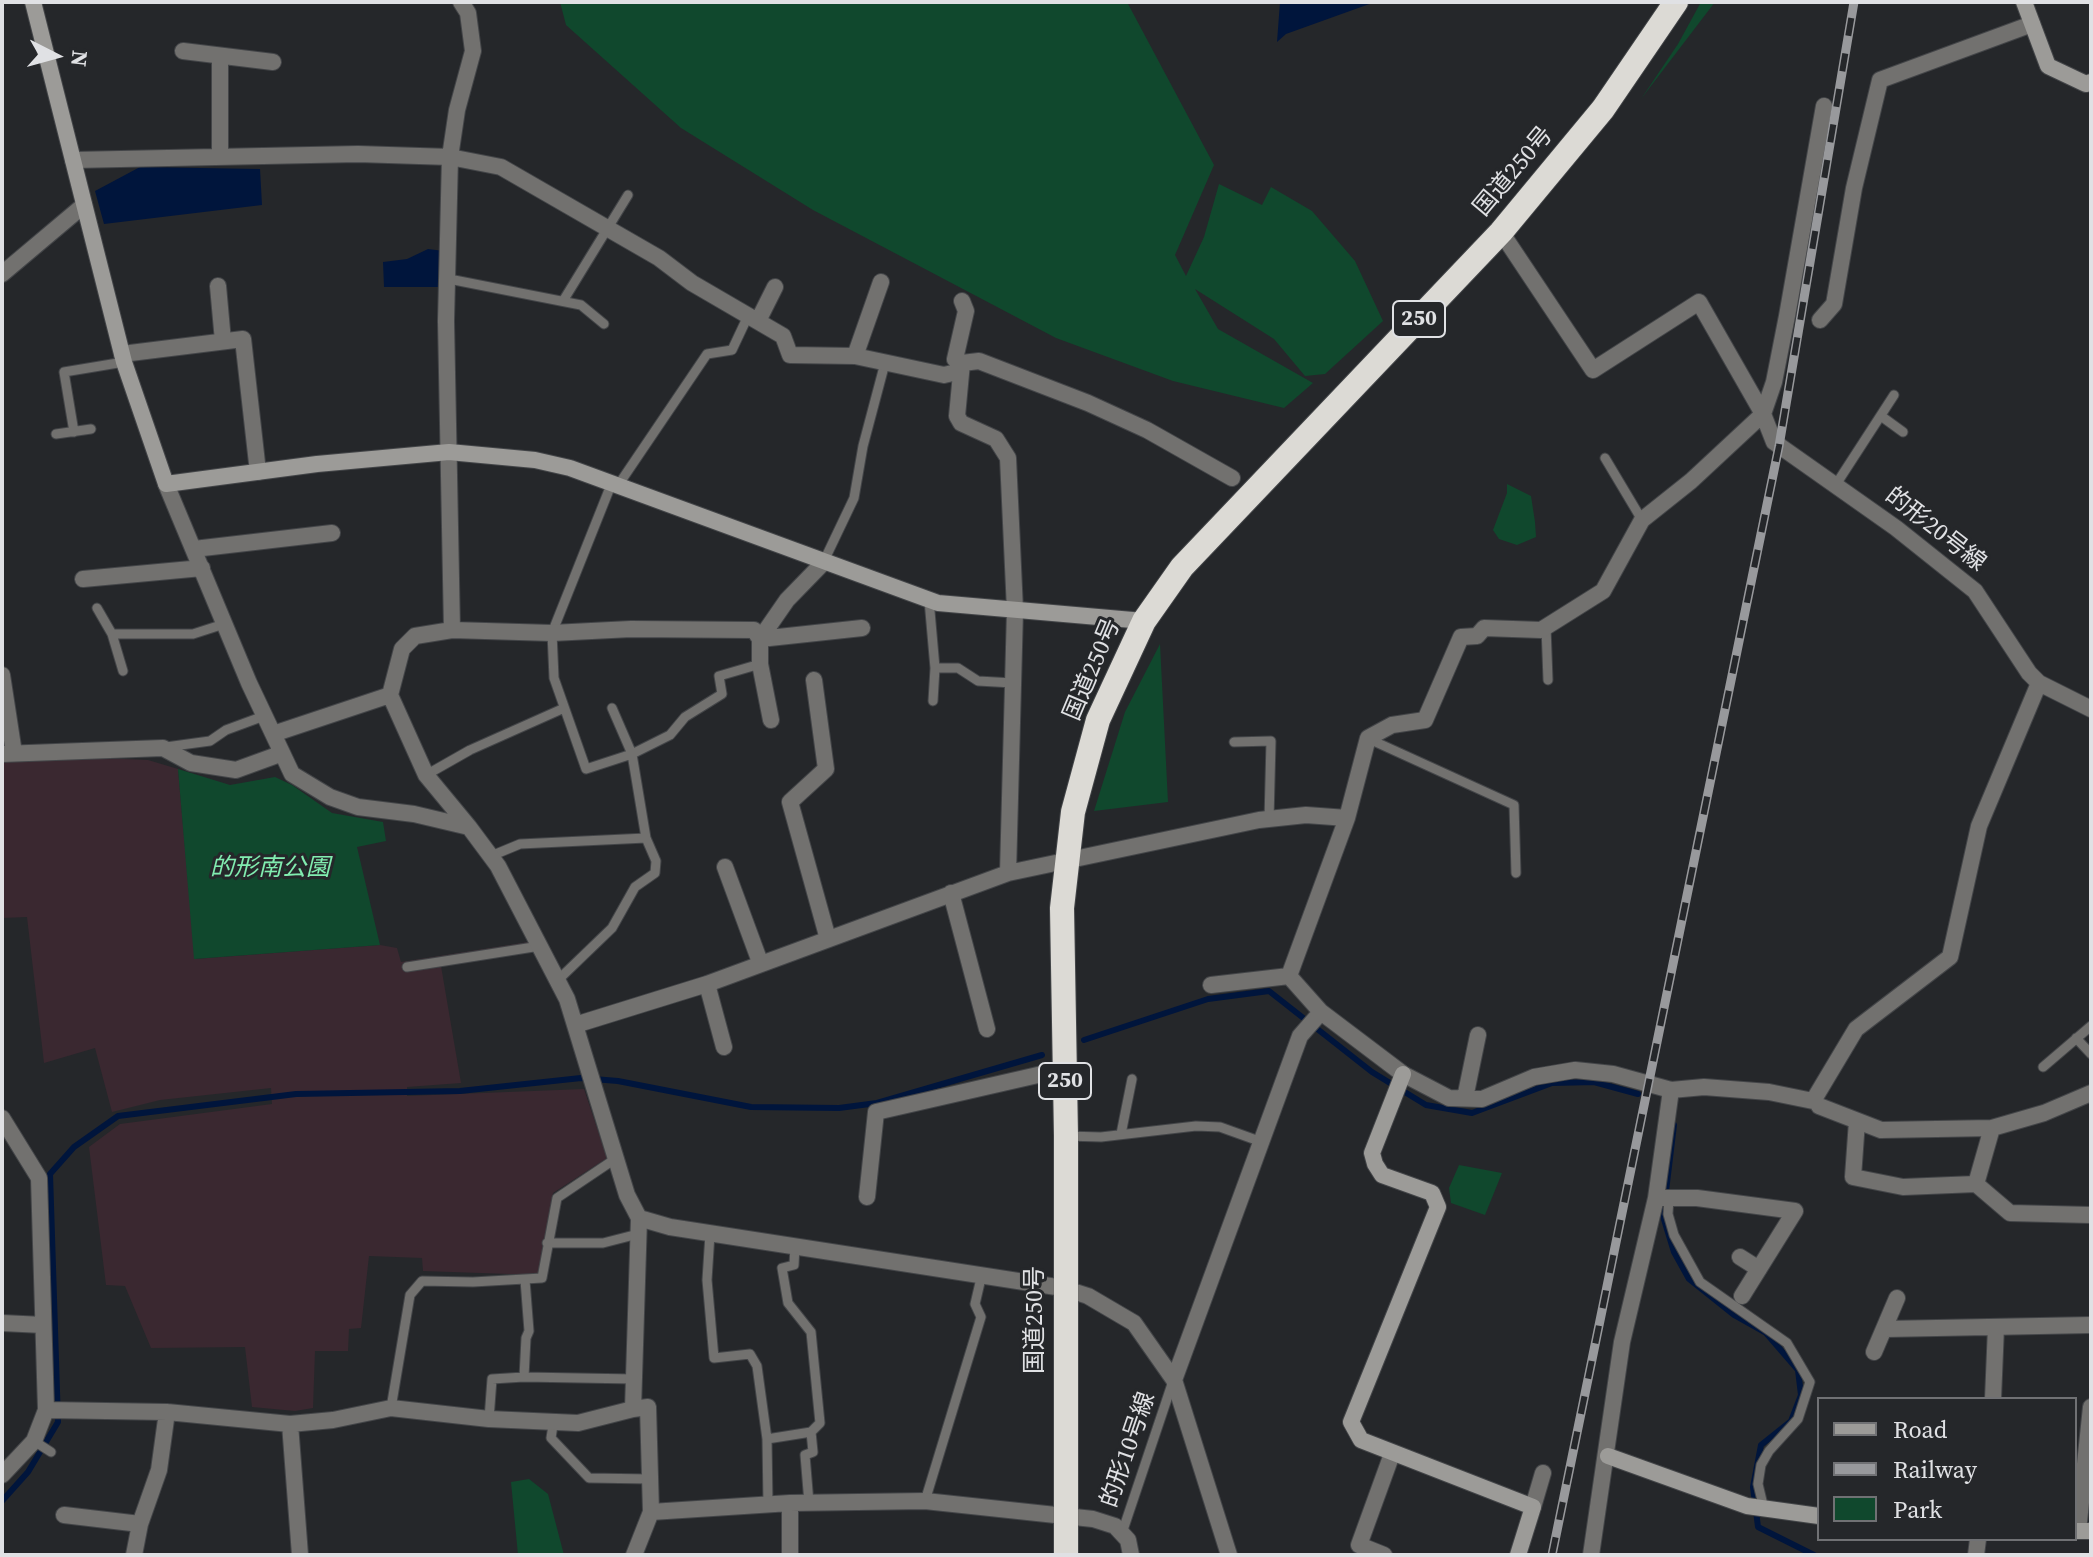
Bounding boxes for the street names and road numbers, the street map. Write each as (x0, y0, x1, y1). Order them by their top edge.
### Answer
street label: 国道250号 (1468, 121, 1560, 223)
road number: 250 (1393, 301, 1445, 337)
street label: 的形20号線 (1879, 482, 1991, 578)
street label: 国道250号 (1059, 615, 1127, 725)
road number: 250 (1039, 1063, 1091, 1099)
street label: 国道250号 (1022, 1266, 1050, 1374)
street label: 的形10号線 (1096, 1389, 1162, 1511)

